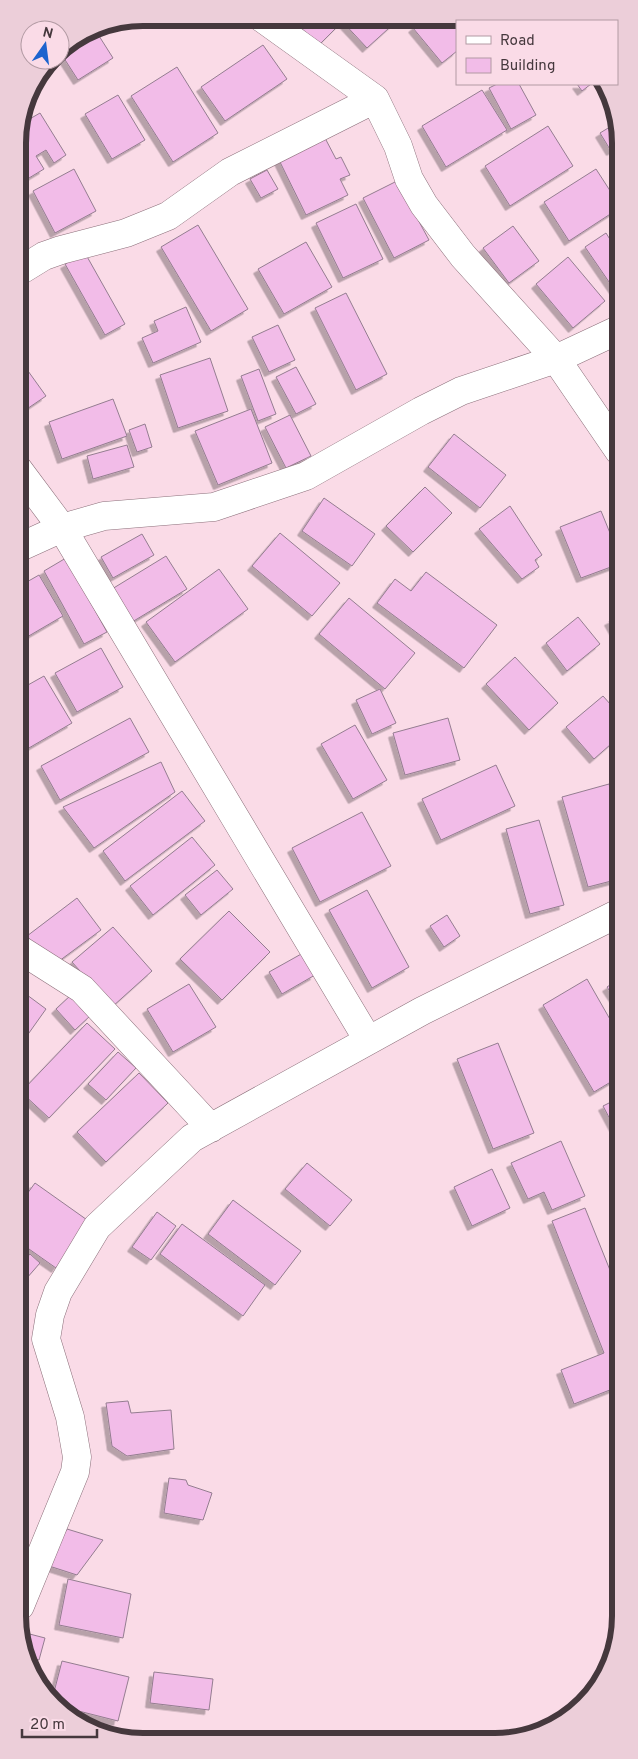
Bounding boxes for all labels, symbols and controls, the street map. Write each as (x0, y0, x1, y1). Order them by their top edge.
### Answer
north arrow (20, 20, 70, 70)
legend (456, 20, 618, 85)
text: N (41, 24, 55, 43)
text: Road (500, 32, 535, 51)
text: Building (500, 57, 555, 76)
scale bar (22, 1706, 98, 1738)
text: 20 m (30, 1716, 65, 1735)

